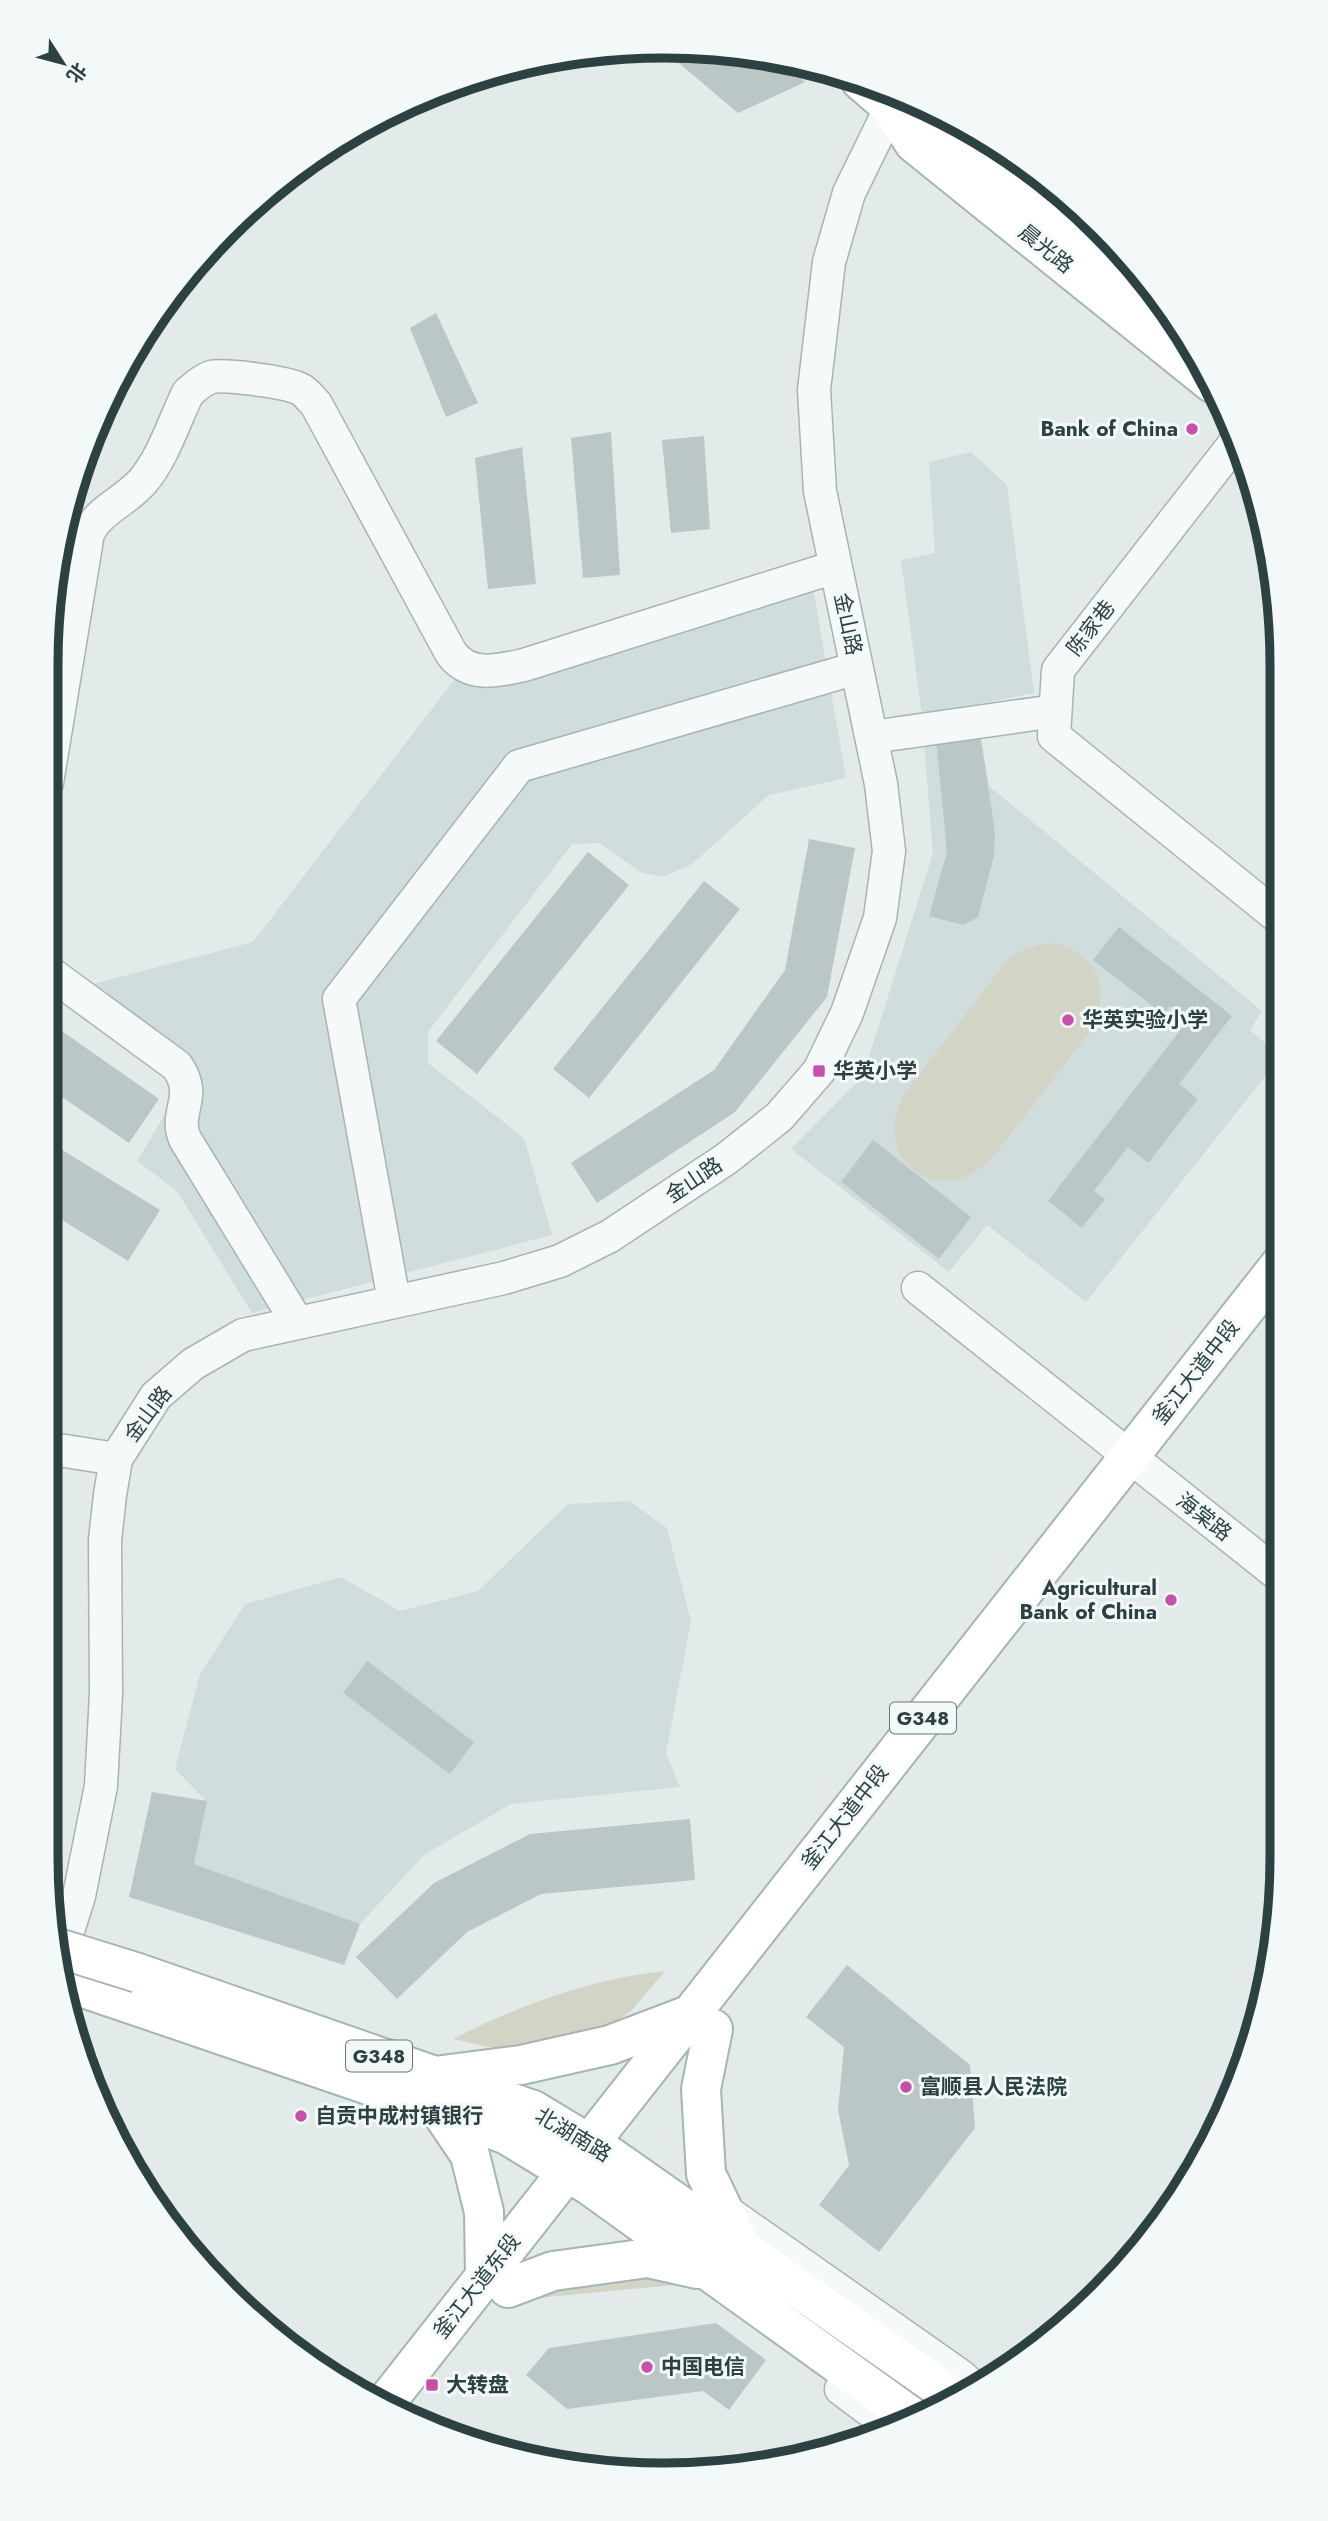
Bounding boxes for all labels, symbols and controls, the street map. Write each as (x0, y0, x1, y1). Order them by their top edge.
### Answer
north arrow (28, 28, 98, 98)
text: 北 (60, 57, 93, 88)
street label: 晨光路 (1012, 218, 1080, 280)
place label: Bank of China (1040, 414, 1178, 444)
marker: Bank of China (1184, 421, 1200, 437)
street label: 金山路 (827, 590, 869, 658)
street label: 陈家巷 (1060, 594, 1122, 662)
place label: 华英实验小学 (1082, 1005, 1208, 1035)
marker: 华英实验小学 (1060, 1012, 1076, 1028)
place label: 华英小学 (833, 1056, 917, 1086)
marker: 华英小学 (811, 1063, 827, 1079)
street label: 金山路 (659, 1150, 729, 1210)
street label: 釜江大道中段 (1145, 1313, 1247, 1431)
street label: 金山路 (117, 1380, 179, 1448)
street label: 海棠路 (1170, 1486, 1238, 1548)
place label: Agricultural Bank of China (1019, 1573, 1157, 1627)
marker: Agricultural Bank of China (1163, 1592, 1179, 1608)
road number: G348 (890, 1702, 956, 1734)
street label: 釜江大道中段 (794, 1758, 896, 1876)
road number: G348 (346, 2040, 412, 2072)
place label: 富顺县人民法院 (920, 2072, 1067, 2102)
marker: 富顺县人民法院 (898, 2079, 914, 2095)
place label: 自贡中成村镇银行 (315, 2101, 483, 2131)
street label: 北湖南路 (529, 2101, 617, 2169)
marker: 自贡中成村镇银行 (293, 2108, 309, 2124)
street label: 釜江大道东段 (426, 2227, 528, 2345)
place label: 中国电信 (661, 2352, 745, 2382)
marker: 中国电信 (639, 2359, 655, 2375)
place label: 大转盘 (446, 2370, 509, 2400)
marker: 大转盘 (424, 2377, 440, 2393)

